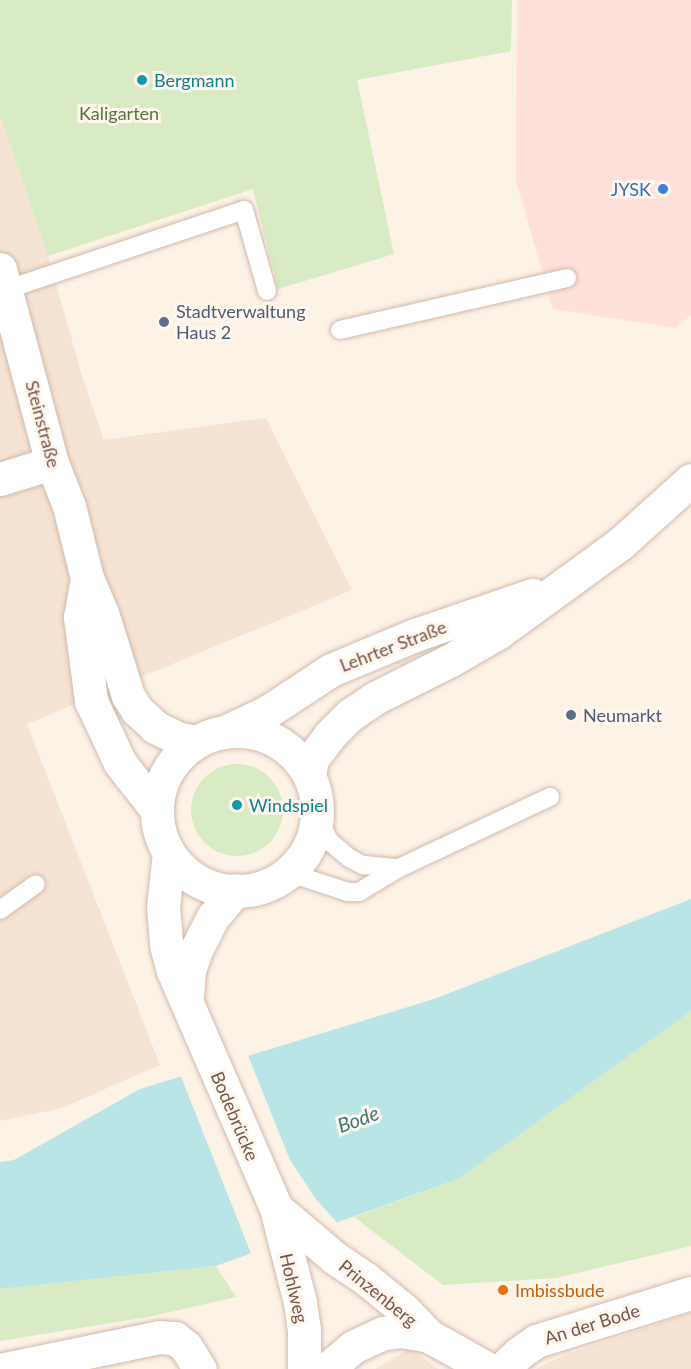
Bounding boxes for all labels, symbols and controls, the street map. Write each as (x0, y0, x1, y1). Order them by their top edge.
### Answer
place label: Bergmann (154, 69, 235, 91)
marker: Bergmann (135, 73, 149, 87)
park label: Kaligarten (79, 102, 159, 124)
place label: JYSK (611, 178, 651, 200)
marker: JYSK (656, 182, 670, 196)
place label: Stadtverwaltung Haus 2 (176, 301, 306, 344)
marker: Stadtverwaltung Haus 2 (157, 315, 171, 329)
street label: Steinstraße (21, 378, 65, 470)
street label: Lehrter Straße (336, 616, 450, 676)
place label: Neumarkt (583, 704, 662, 726)
marker: Neumarkt (564, 708, 578, 722)
place label: Windspiel (249, 794, 328, 816)
marker: Windspiel (230, 798, 244, 812)
street label: Bodebrücke (207, 1068, 263, 1164)
water label: Bode (334, 1100, 382, 1138)
street label: Hohlweg (276, 1251, 312, 1325)
street label: Prinzenberg (335, 1255, 421, 1331)
place label: Imbissbude (515, 1279, 604, 1301)
marker: Imbissbude (496, 1283, 510, 1297)
street label: An der Bode (542, 1299, 642, 1349)

